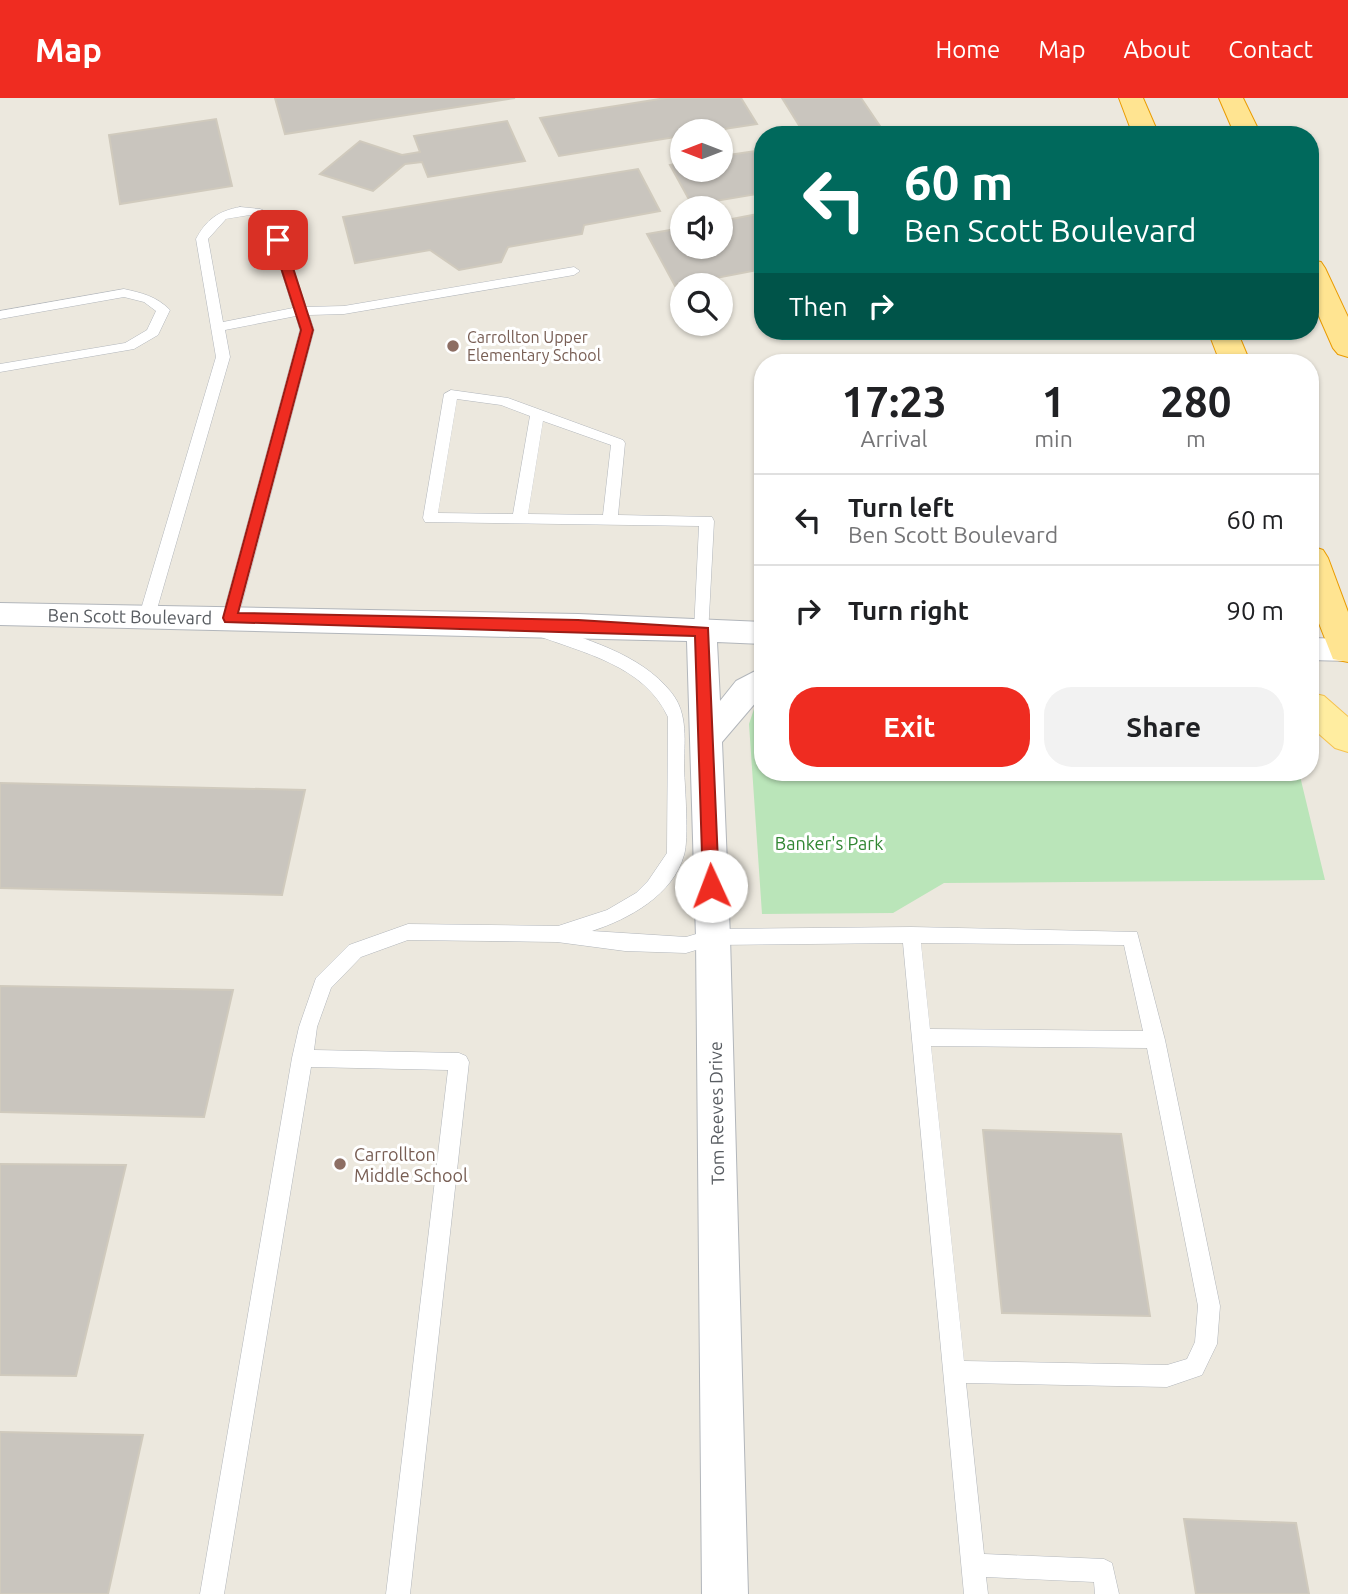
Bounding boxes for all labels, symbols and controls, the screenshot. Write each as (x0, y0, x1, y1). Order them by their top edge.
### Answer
text: Map (35, 31, 102, 68)
text: Home (935, 36, 1000, 63)
text: Map (1038, 36, 1085, 63)
text: About (1123, 36, 1190, 63)
text: Contact (1228, 36, 1313, 63)
north arrow (670, 119, 733, 182)
map controls (670, 119, 733, 336)
icon: left (789, 154, 880, 245)
text: 60 m (904, 154, 1013, 209)
button: sound (670, 196, 733, 259)
pin (248, 210, 308, 270)
text: Ben Scott Boulevard (904, 212, 1197, 248)
icon: arrive (259, 221, 297, 259)
button: search (670, 273, 733, 336)
icon: right (862, 287, 900, 325)
text: Then (789, 292, 848, 321)
place label: Carrollton Upper Elementary School (467, 328, 601, 364)
marker: Carrollton Upper Elementary School (445, 338, 461, 354)
text: 17:23 (842, 378, 947, 425)
text: 1 (1042, 378, 1065, 425)
text: 280 (1160, 378, 1231, 425)
text: Arrival (861, 426, 928, 451)
text: min (1034, 426, 1073, 451)
text: m (1186, 426, 1206, 451)
text: Turn left (848, 493, 954, 522)
icon: left (789, 501, 827, 539)
text: 60 m (1226, 505, 1284, 534)
text: Ben Scott Boulevard (848, 522, 1058, 547)
icon: right (789, 592, 827, 630)
text: Turn right (848, 596, 969, 625)
text: 90 m (1226, 596, 1284, 625)
street label: Ben Scott Boulevard (48, 605, 212, 627)
button: Exit (789, 687, 1030, 767)
button: Share (1044, 687, 1284, 767)
park label: Banker's Park (775, 833, 883, 853)
position arrow (674, 849, 748, 923)
street label: Tom Reeves Drive (705, 1041, 727, 1185)
place label: Carrollton Middle School (354, 1144, 468, 1185)
marker: Carrollton Middle School (332, 1156, 348, 1172)

